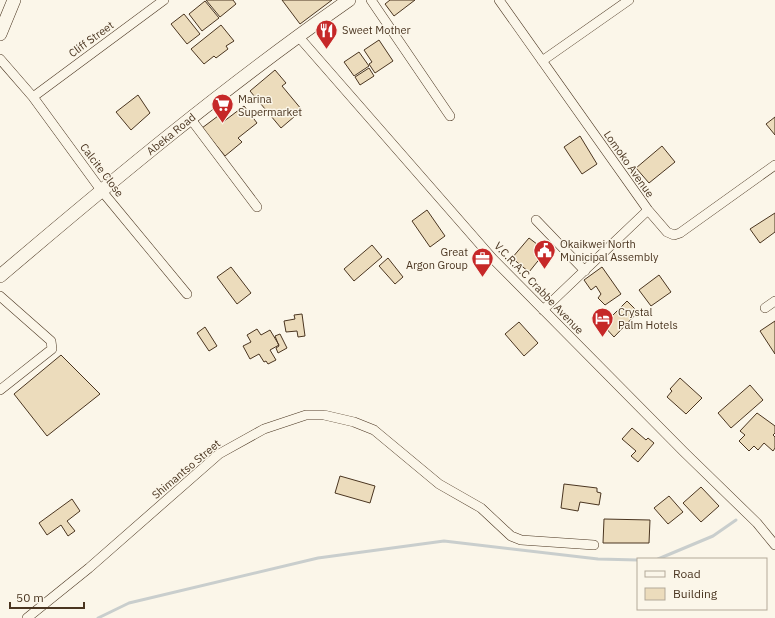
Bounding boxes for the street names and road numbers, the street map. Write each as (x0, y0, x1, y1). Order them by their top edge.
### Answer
street label: Cliff Street (66, 18, 116, 60)
street label: Abeka Road (144, 110, 198, 158)
street label: Lomoko Avenue (601, 128, 657, 200)
street label: Calcite Close (77, 140, 127, 200)
street label: V.C.R.A.C Crabbe Avenue (491, 239, 587, 337)
street label: Shimantso Street (149, 436, 223, 502)

